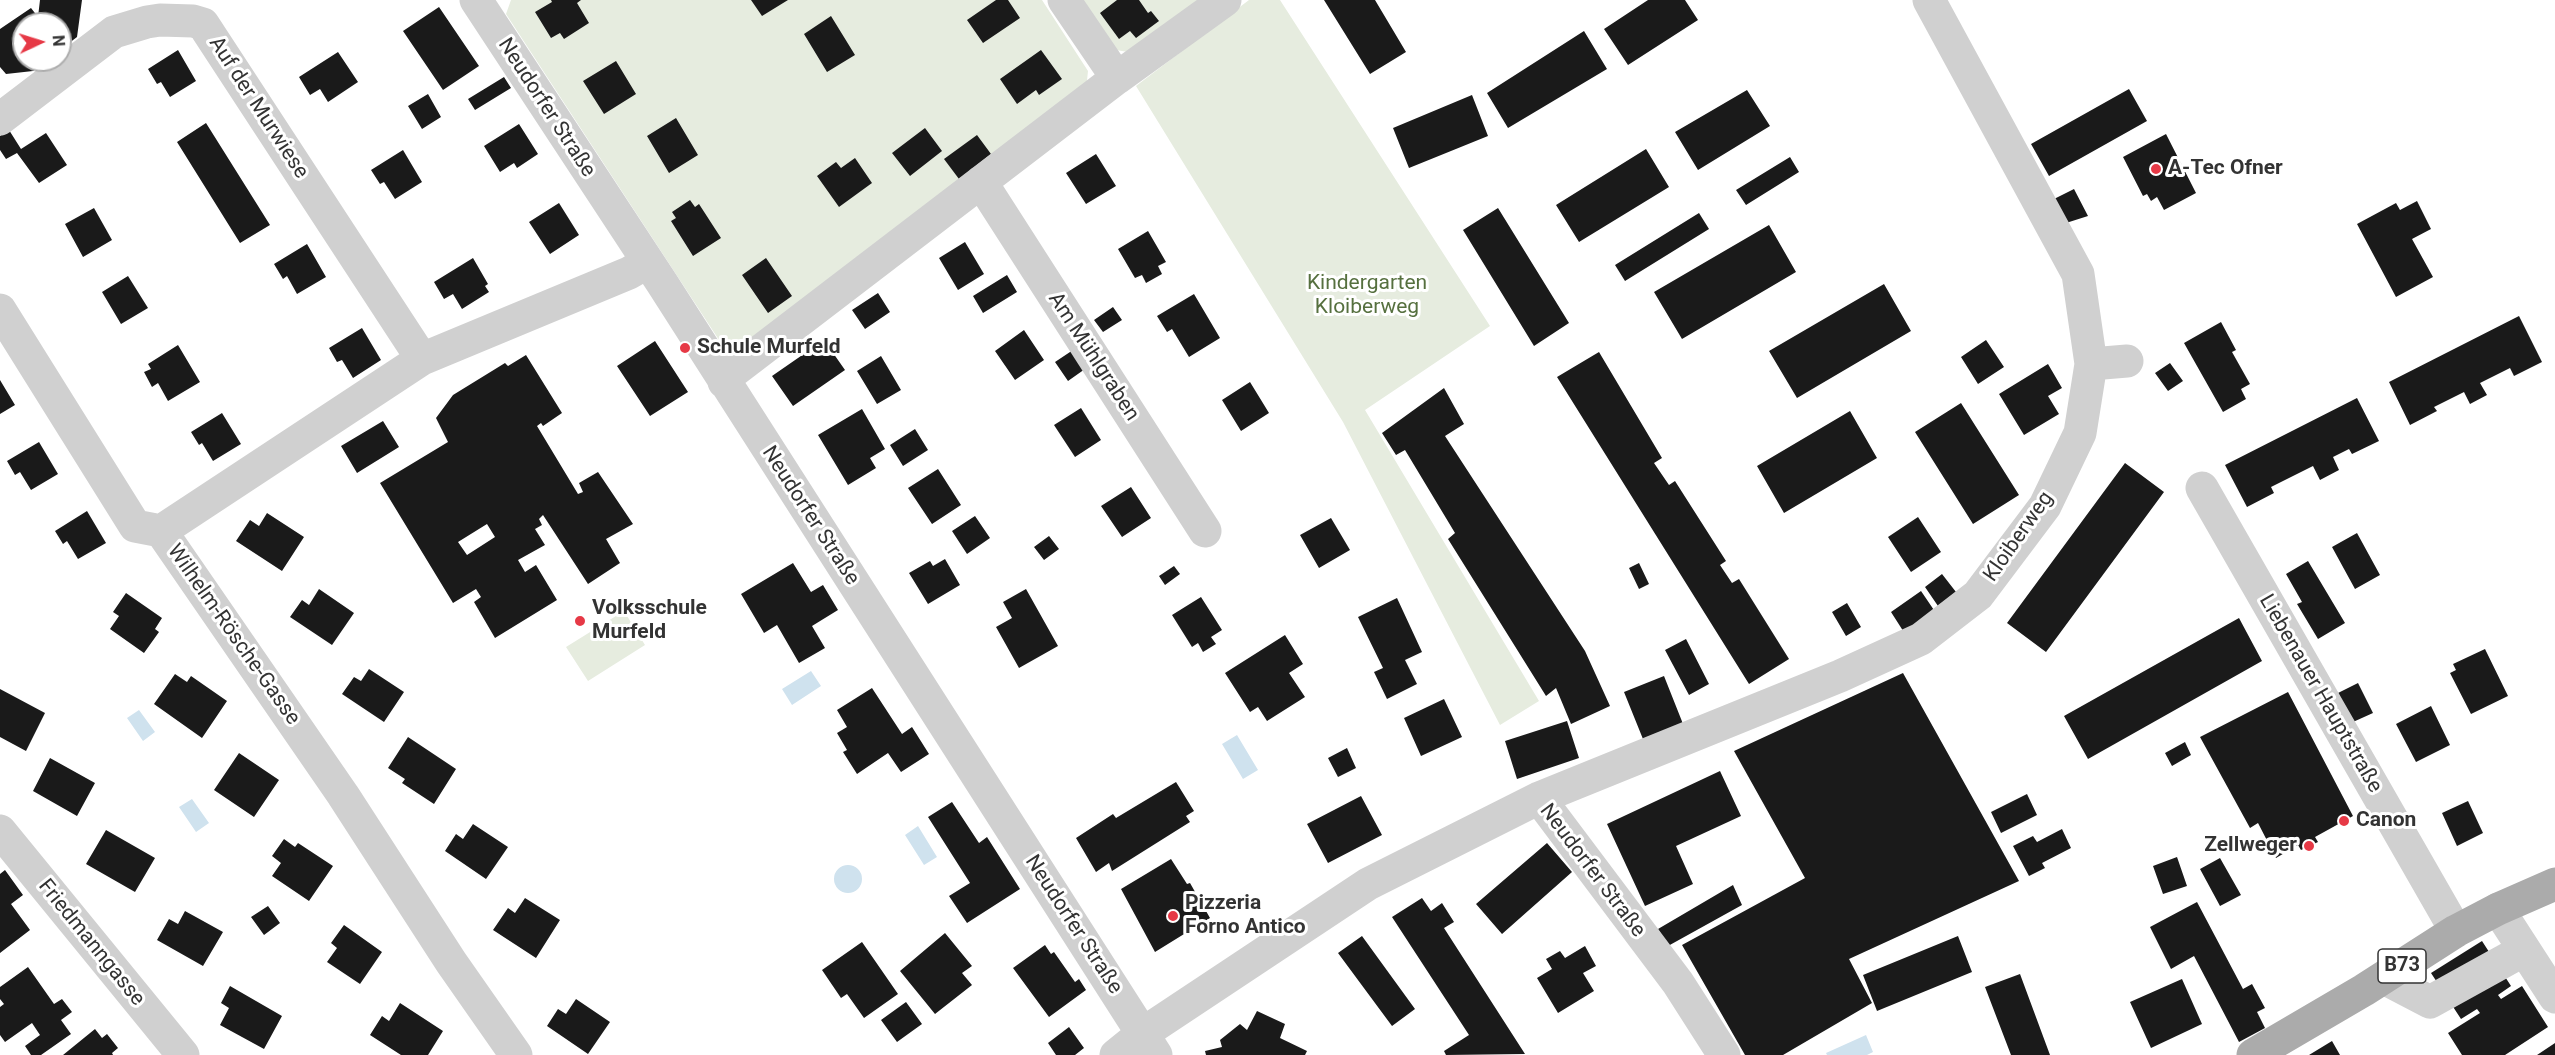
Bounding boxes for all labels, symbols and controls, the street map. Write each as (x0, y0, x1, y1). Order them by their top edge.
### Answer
north arrow (12, 12, 72, 72)
street label: Auf der Murwiese (203, 32, 313, 184)
street label: Neudorfer Straße (492, 34, 600, 182)
text: N (49, 35, 68, 47)
place label: A-Tec Ofner (2168, 156, 2283, 182)
marker: A-Tec Ofner (2149, 162, 2163, 176)
park label: Kindergarten Kloiberweg (1307, 271, 1427, 321)
street label: Am Mühlgraben (1042, 288, 1144, 426)
place label: Schule Murfeld (697, 335, 841, 361)
marker: Schule Murfeld (678, 341, 692, 355)
street label: Neudorfer Straße (756, 442, 864, 590)
street label: Kloiberweg (1979, 487, 2059, 587)
street label: Wilhelm-Rösche-Gasse (161, 540, 305, 730)
street label: Liebenauer Hauptstraße (2253, 590, 2387, 798)
place label: Volksschule Murfeld (592, 596, 707, 646)
marker: Volksschule Murfeld (573, 614, 587, 628)
street label: Neudorfer Straße (1534, 799, 1650, 943)
place label: Canon (2356, 808, 2416, 834)
marker: Canon (2337, 814, 2351, 828)
place label: Zellweger (2204, 833, 2297, 859)
marker: Zellweger (2302, 839, 2316, 853)
street label: Neudorfer Straße (1019, 851, 1127, 999)
street label: Friedmanngasse (32, 875, 150, 1011)
place label: Pizzeria Forno Antico (1185, 891, 1306, 941)
marker: Pizzeria Forno Antico (1166, 909, 1180, 923)
road number: B73 (2378, 949, 2426, 983)

